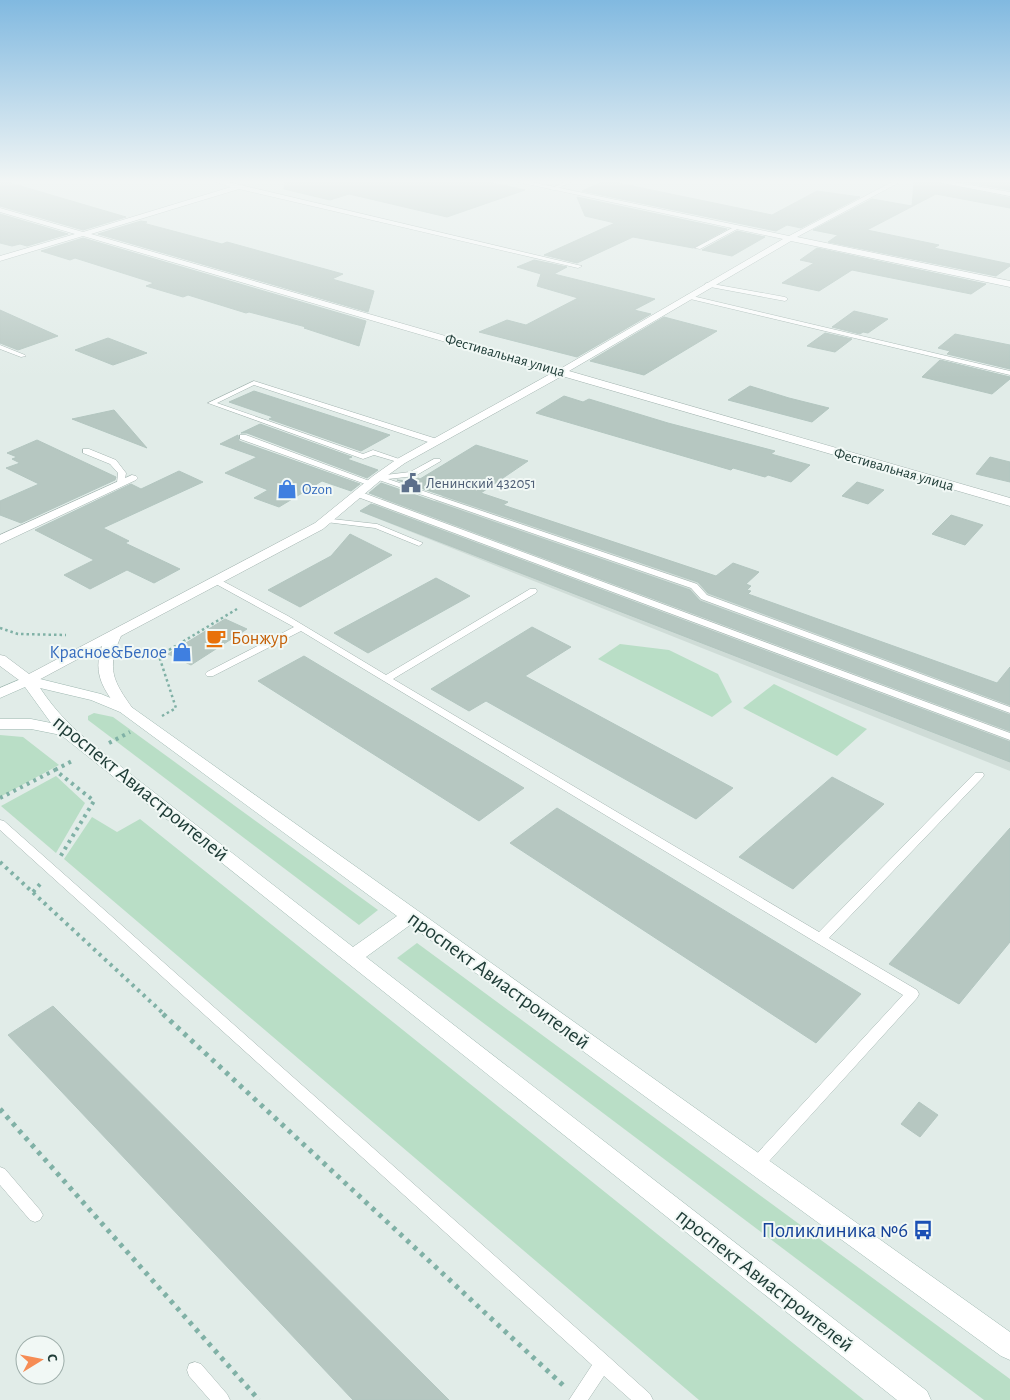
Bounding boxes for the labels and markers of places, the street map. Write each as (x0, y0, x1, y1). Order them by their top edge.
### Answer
public building icon: Ленинский 432051 (400, 472, 422, 494)
place label: Ленинский 432051 (426, 476, 536, 491)
shop icon: Ozon (276, 478, 298, 500)
place label: Ozon (302, 482, 332, 497)
cafe icon: Бонжур (205, 627, 227, 649)
place label: Бонжур (231, 630, 288, 648)
shop icon: Красное&Белое (171, 641, 193, 663)
place label: Красное&Белое (49, 644, 167, 662)
bus stop icon: Поликлиника №6 (912, 1219, 934, 1241)
place label: Поликлиника №6 (761, 1220, 908, 1241)

